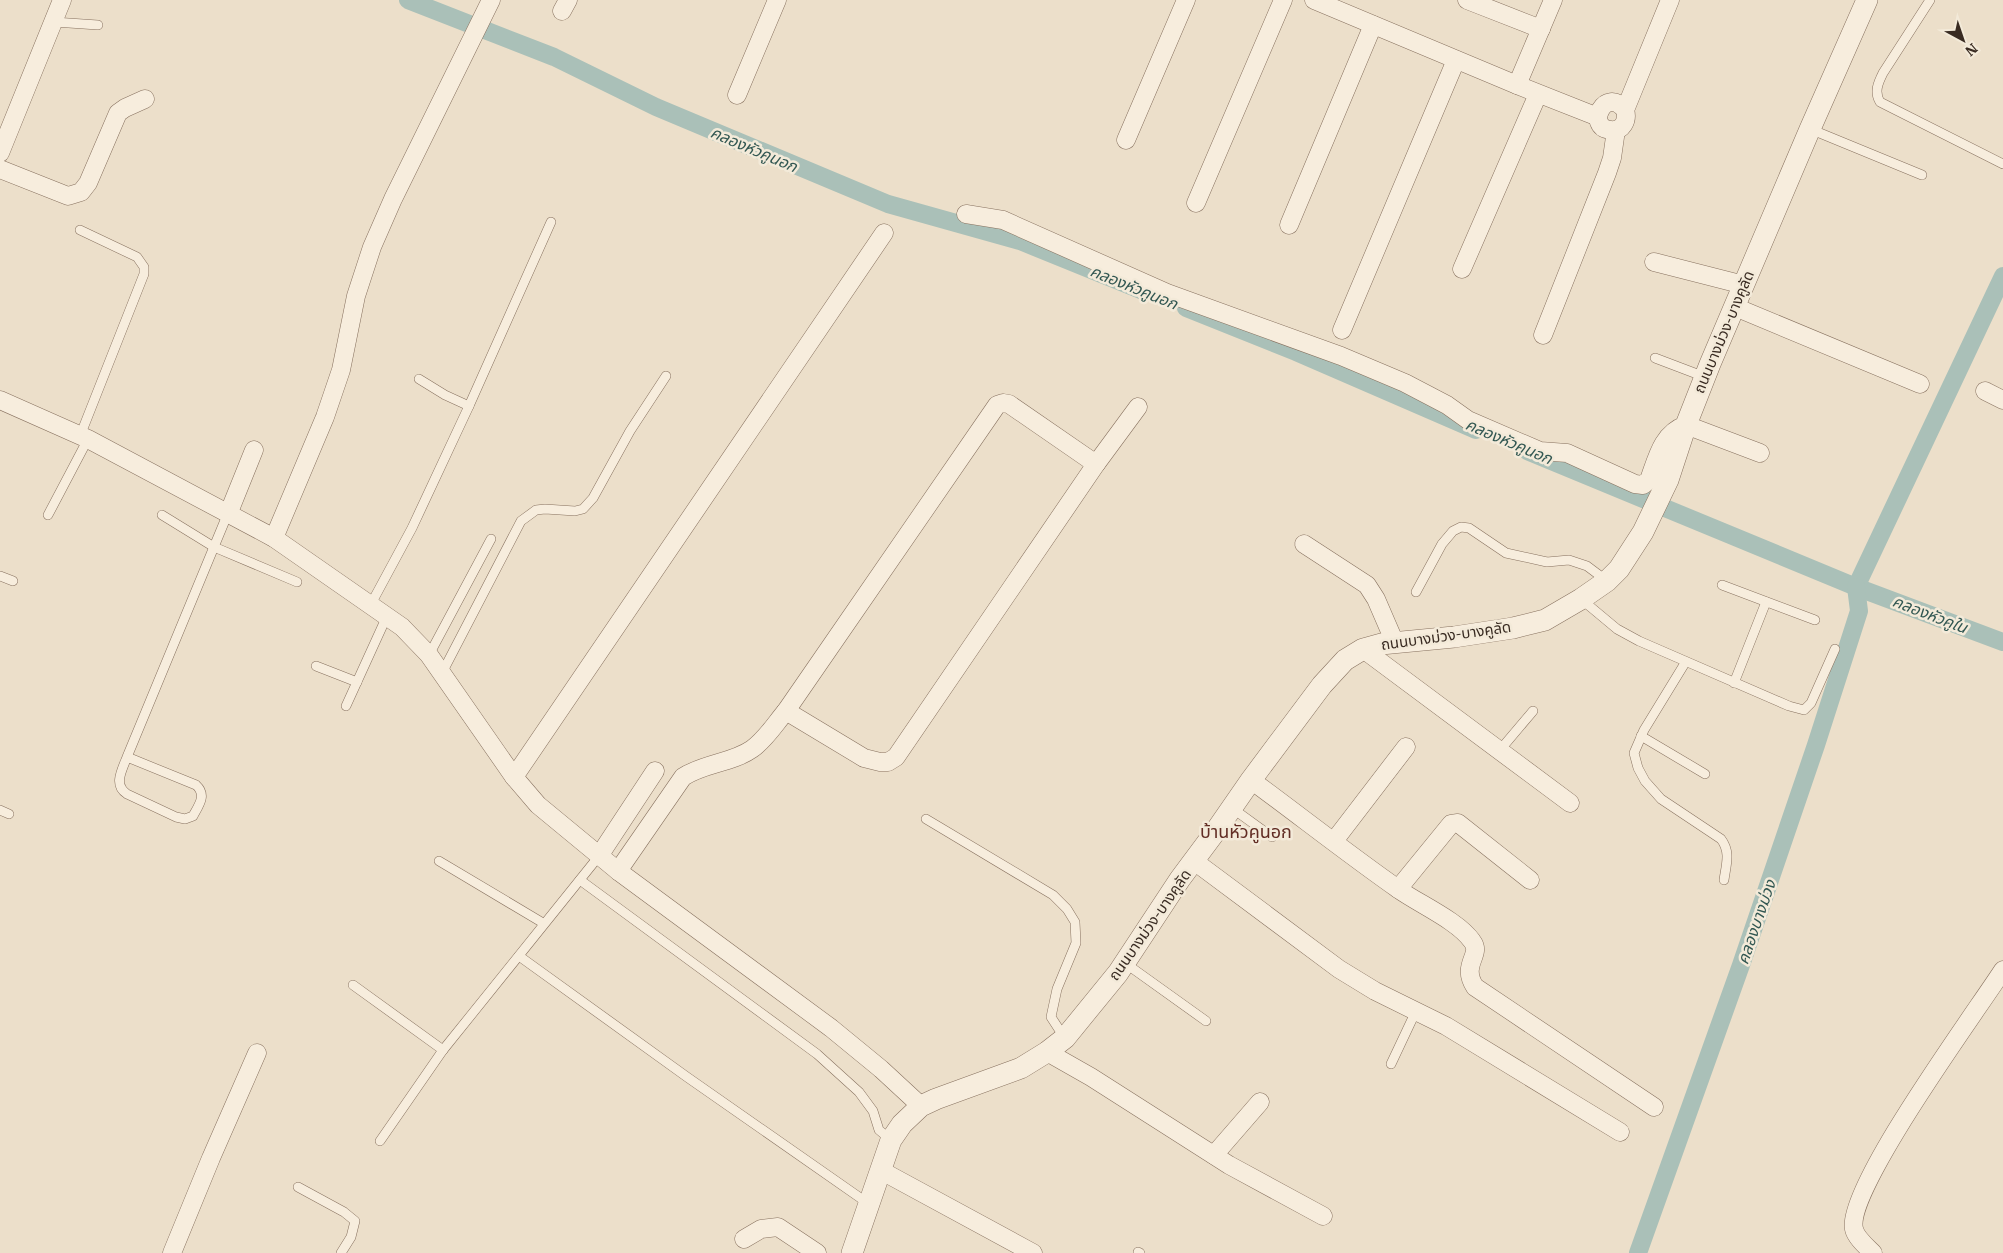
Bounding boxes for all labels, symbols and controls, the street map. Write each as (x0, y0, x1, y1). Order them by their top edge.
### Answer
north arrow (1938, 15, 1988, 65)
text: N (1961, 40, 1981, 60)
water label: คลองหัวคูนอก (707, 122, 802, 178)
water label: คลองหัวคูนอก (1087, 260, 1182, 315)
street label: ถนนบางม่วง-บางคูลัด (1689, 268, 1758, 396)
water label: คลองหัวคูนอก (1462, 414, 1557, 470)
water label: คลองหัวคูใน (1890, 591, 1971, 639)
street label: ถนนบางม่วง-บางคูลัด (1380, 617, 1512, 654)
district label: บ้านหัวคูนอก (1200, 820, 1292, 844)
street label: ถนนบางม่วง-บางคูลัด (1104, 865, 1195, 984)
water label: คลองบางม่วง (1732, 876, 1780, 967)

